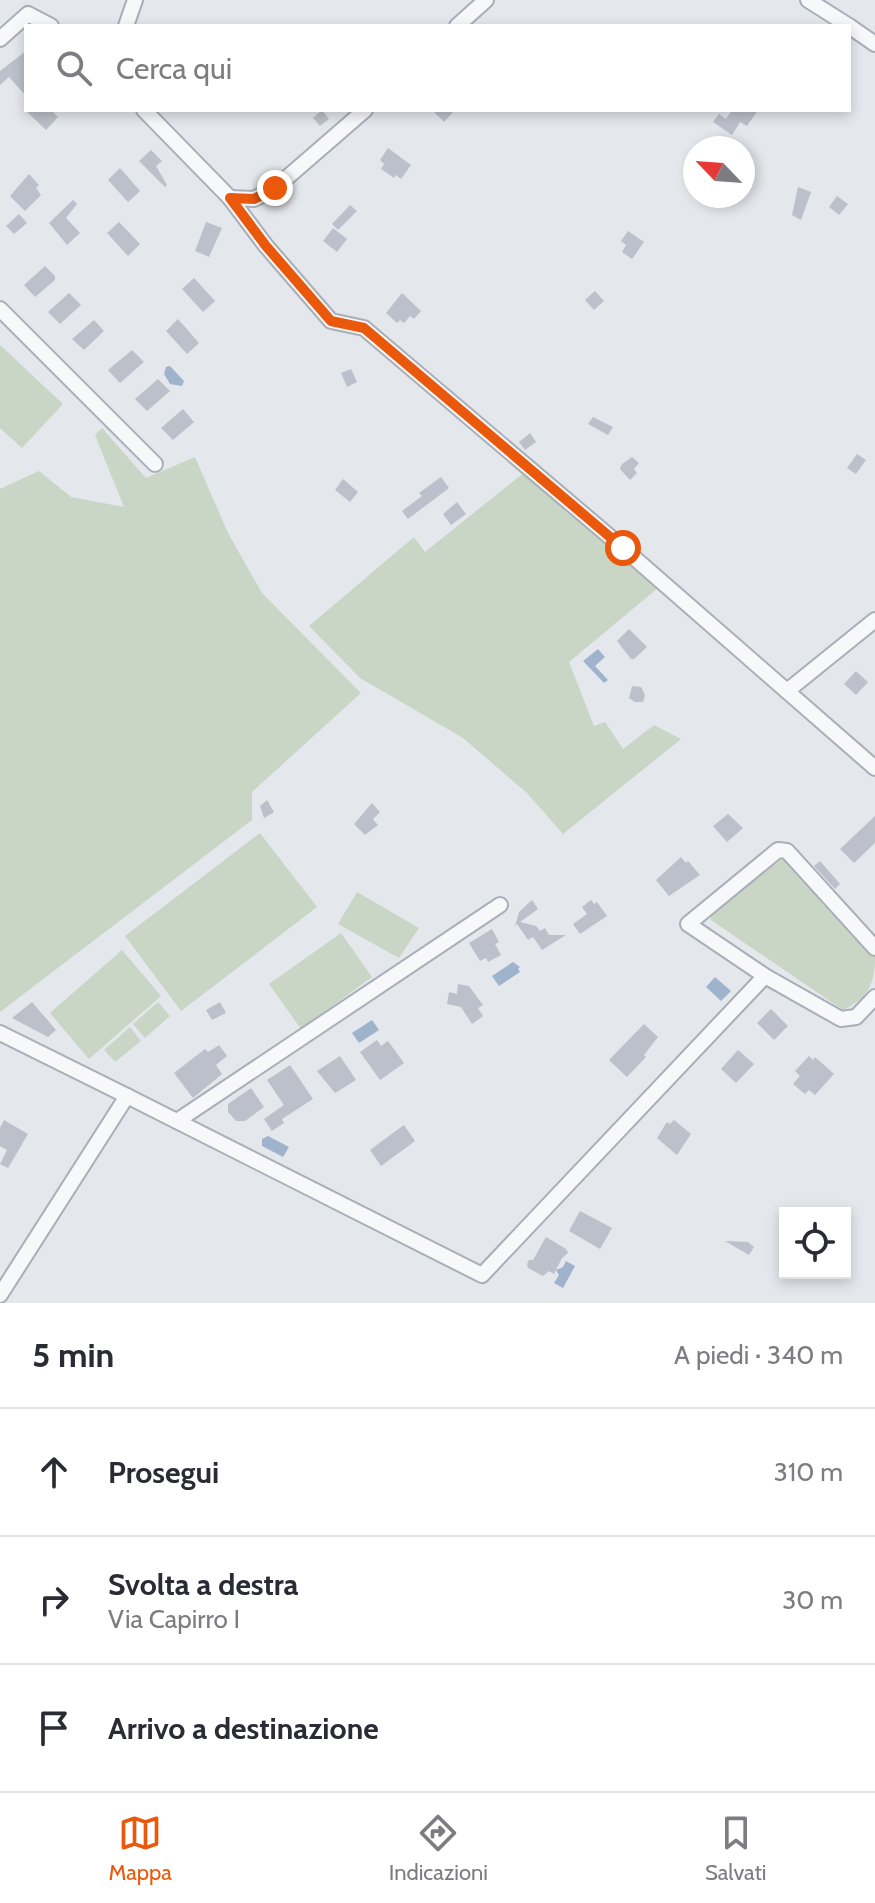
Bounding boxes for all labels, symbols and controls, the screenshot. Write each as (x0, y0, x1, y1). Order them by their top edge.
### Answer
search box (24, 24, 851, 112)
icon: search (52, 46, 96, 90)
text: Cerca qui (116, 50, 232, 87)
north arrow (683, 136, 755, 208)
route end (257, 170, 293, 206)
route start (605, 530, 641, 566)
map controls (779, 1207, 851, 1279)
button: locate (779, 1207, 851, 1279)
text: 5 min (32, 1334, 114, 1376)
text: A piedi · 340 m (674, 1339, 843, 1371)
icon: ahead (32, 1450, 76, 1494)
text: Prosegui (108, 1454, 219, 1491)
text: 310 m (774, 1456, 843, 1488)
text: Svolta a destra (108, 1566, 299, 1603)
icon: right (32, 1578, 76, 1622)
text: 30 m (782, 1584, 843, 1616)
text: Via Capirro I (108, 1603, 240, 1635)
icon: arrive (32, 1706, 76, 1750)
text: Arrivo a destinazione (108, 1710, 379, 1747)
tab: Mappa (108, 1811, 172, 1886)
tab: Indicazioni (389, 1811, 488, 1886)
tab: Salvati (705, 1811, 767, 1886)

